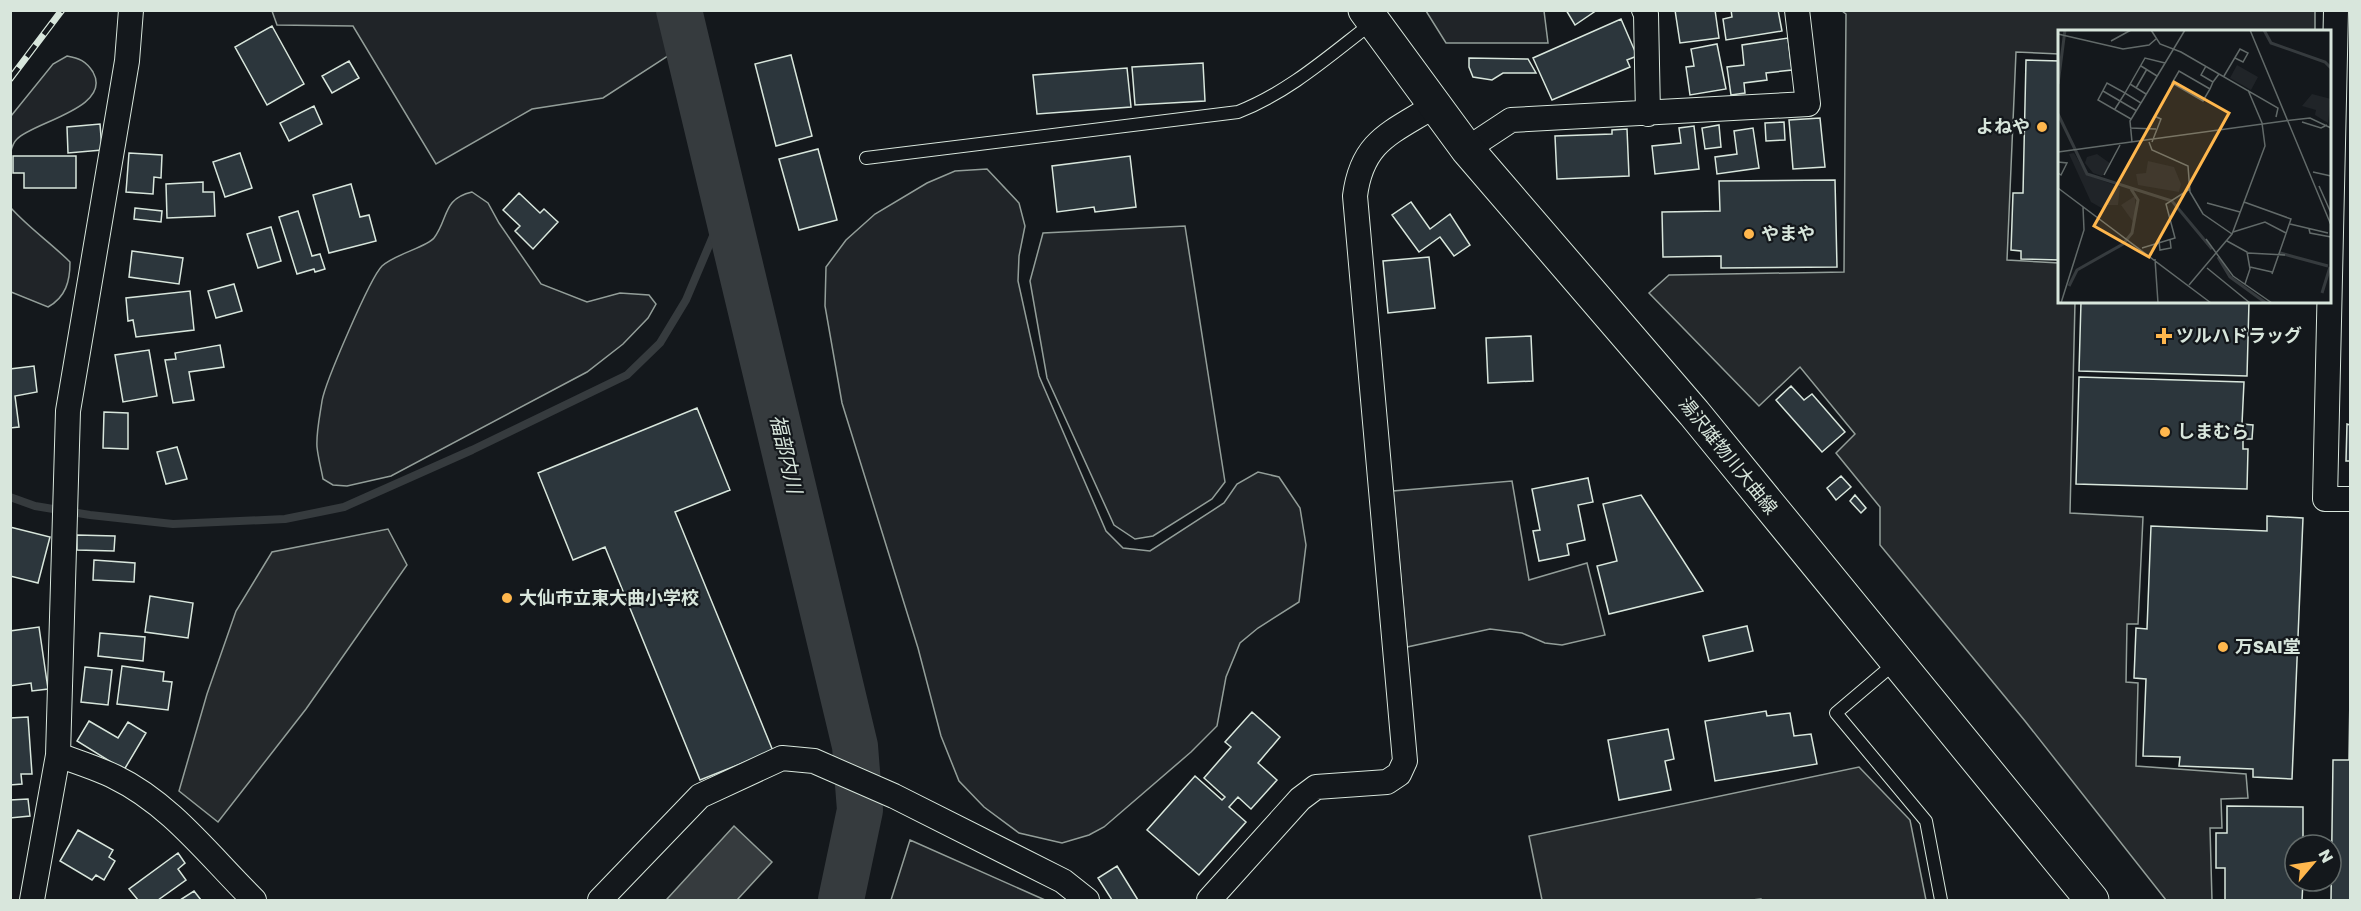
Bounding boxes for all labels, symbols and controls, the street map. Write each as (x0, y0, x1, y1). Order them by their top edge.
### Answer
inset map (2058, 30, 2331, 303)
place label: よねや (1976, 114, 2030, 139)
marker: よねや (2035, 120, 2049, 134)
place label: やまや (1761, 221, 1815, 246)
marker: やまや (1742, 227, 1756, 241)
place label: ツルハドラッグ (2176, 323, 2302, 348)
marker: ツルハドラッグ (2157, 329, 2171, 343)
street label: 湯沢雄物川大曲線 (1673, 392, 1783, 520)
water label: 福部内川 (763, 412, 809, 498)
place label: しまむら (2177, 419, 2249, 444)
marker: しまむら (2158, 425, 2172, 439)
place label: 大仙市立東大曲小学校 (519, 585, 699, 610)
marker: 大仙市立東大曲小学校 (500, 591, 514, 605)
place label: 万SAI堂 (2235, 634, 2301, 659)
marker: 万SAI堂 (2216, 640, 2230, 654)
north arrow (2283, 833, 2343, 893)
text: N (2313, 845, 2339, 867)

